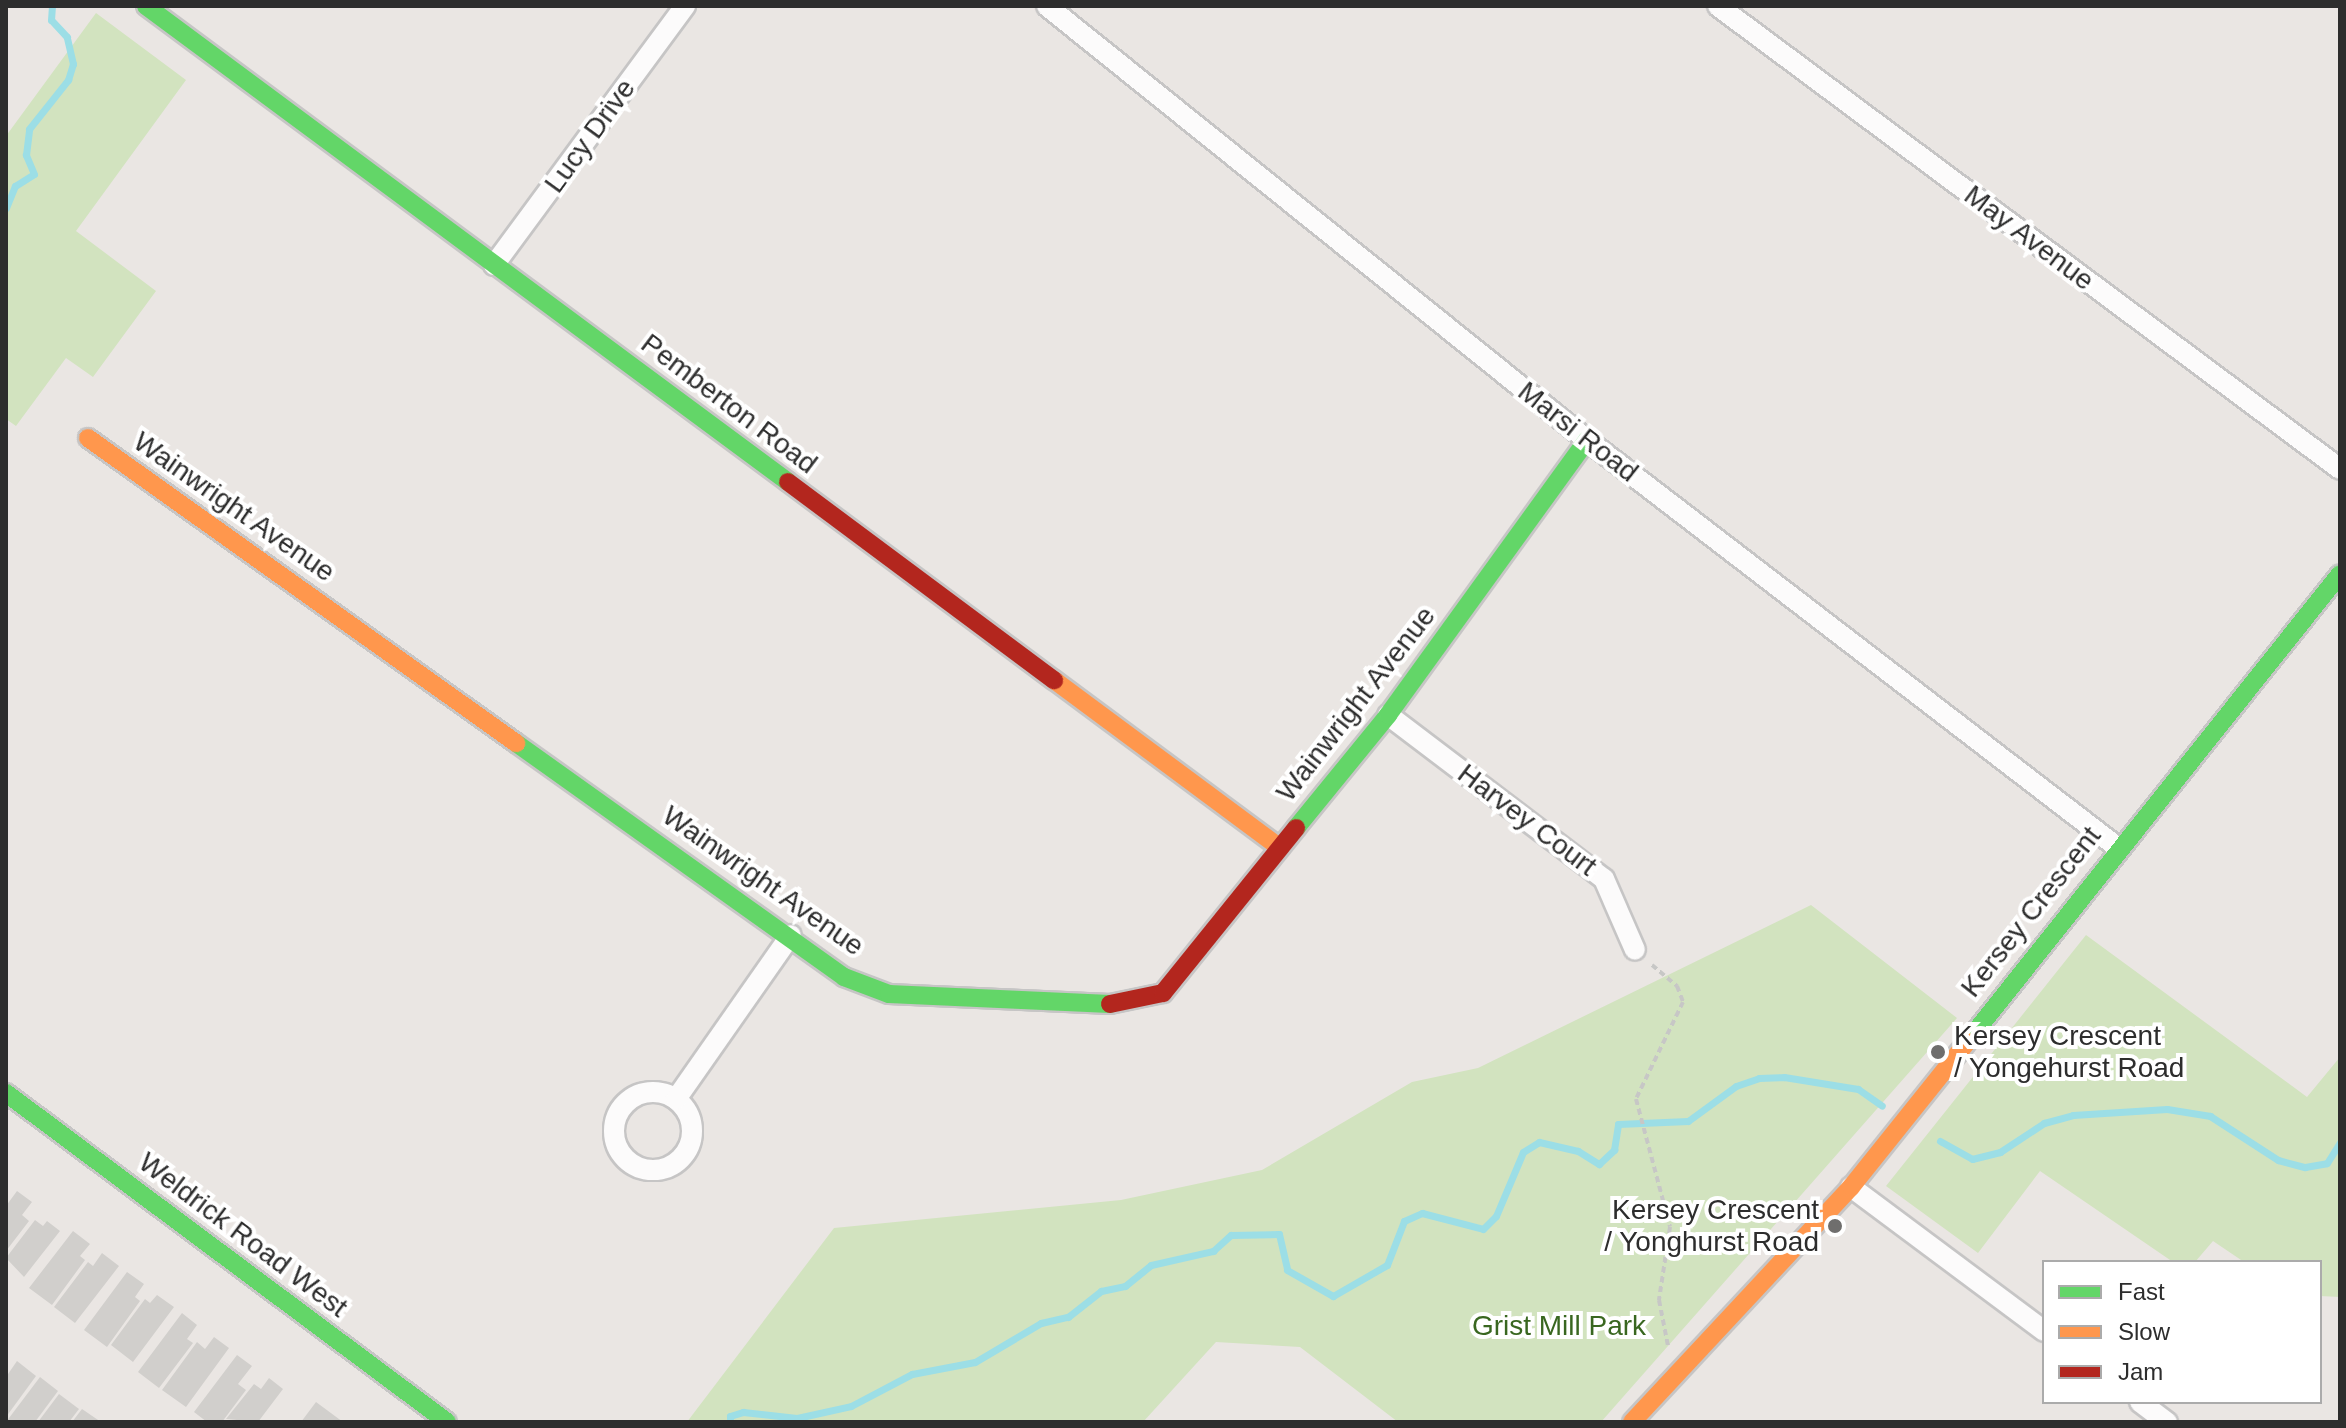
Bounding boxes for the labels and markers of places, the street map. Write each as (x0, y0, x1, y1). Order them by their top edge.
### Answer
place label: Kersey Crescent / Yongehurst Road (1954, 1019, 2185, 1085)
marker: Kersey Crescent / Yongehurst Road (1929, 1043, 1947, 1061)
place label: Kersey Crescent / Yonghurst Road (1604, 1193, 1819, 1259)
marker: Kersey Crescent / Yonghurst Road (1826, 1217, 1844, 1235)

